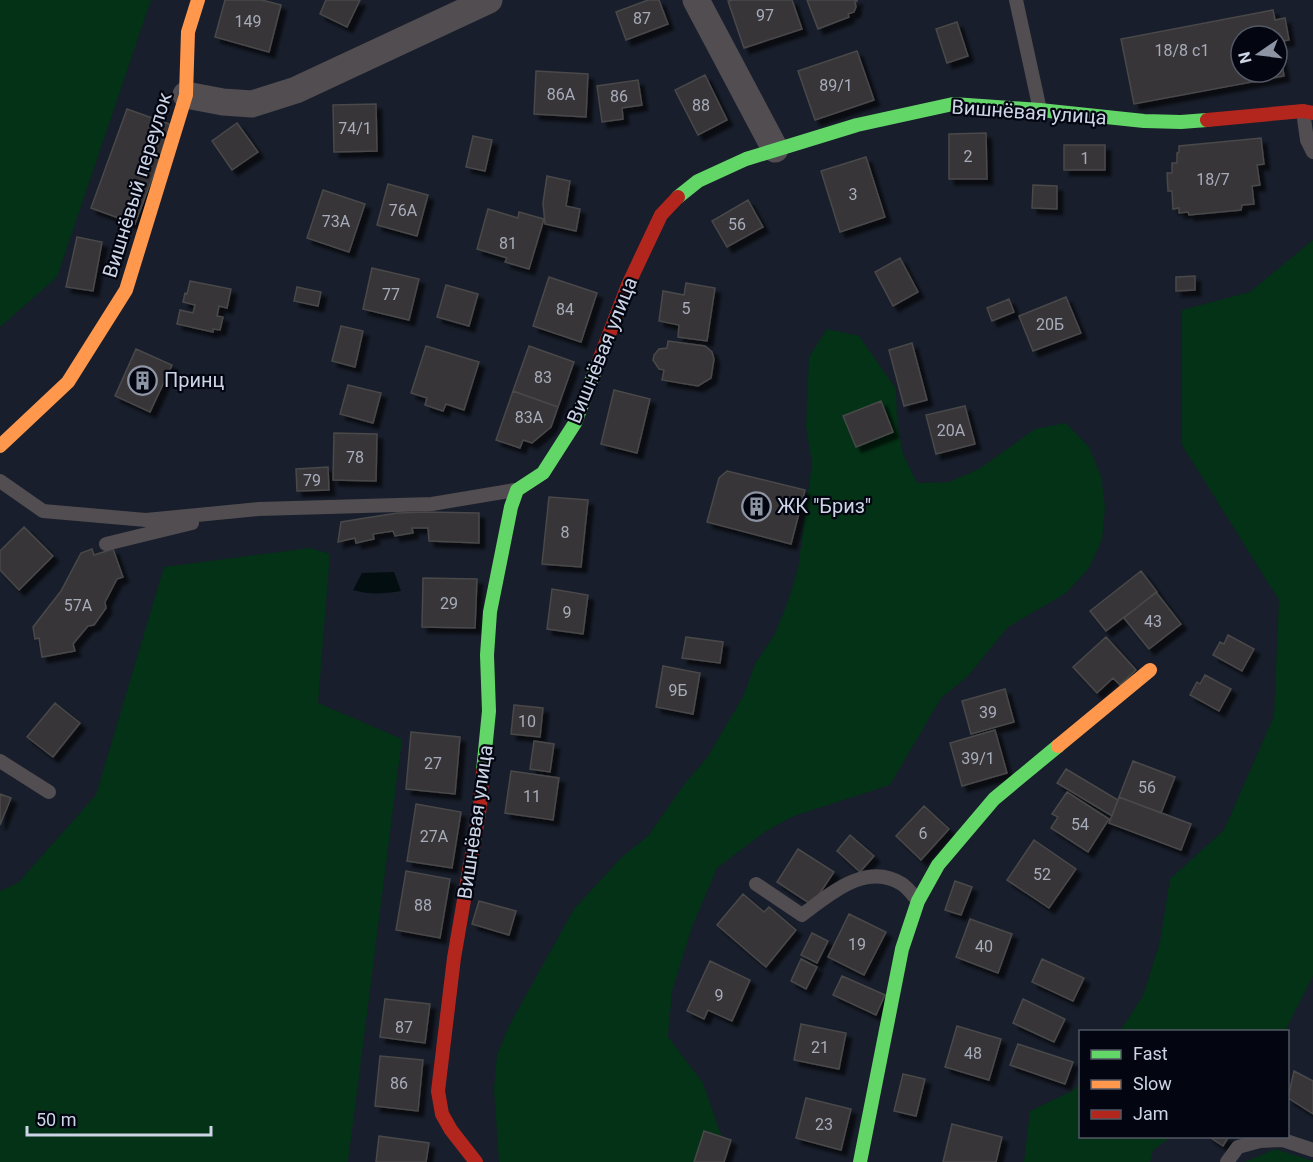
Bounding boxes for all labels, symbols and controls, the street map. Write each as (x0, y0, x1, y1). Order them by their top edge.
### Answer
house number: 97 (756, 6, 774, 25)
house number: 87 (633, 9, 651, 28)
house number: 149 (235, 12, 261, 31)
north arrow (1229, 24, 1289, 84)
house number: 18/8 с1 (1155, 41, 1209, 60)
text: N (1234, 50, 1256, 65)
house number: 89/1 (819, 76, 853, 95)
house number: 86А (547, 85, 576, 104)
house number: 86 (610, 87, 628, 106)
street label: Вишнёвый переулок (97, 89, 177, 281)
street label: Вишнёвая улица (951, 95, 1107, 129)
house number: 88 (692, 96, 710, 115)
house number: 74/1 (338, 119, 372, 138)
house number: 2 (964, 147, 973, 166)
house number: 1 (1081, 149, 1090, 168)
house number: 18/7 (1196, 170, 1230, 189)
house number: 3 (849, 185, 858, 204)
house number: 76А (389, 201, 418, 220)
house number: 73А (322, 212, 351, 231)
house number: 56 (728, 215, 746, 234)
house number: 81 (499, 234, 517, 253)
street label: Вишнёвая улица (562, 273, 642, 427)
house number: 77 (382, 285, 400, 304)
house number: 5 (682, 299, 691, 318)
house number: 84 (556, 300, 574, 319)
house number: 20Б (1036, 315, 1064, 334)
building icon: Принц (127, 364, 159, 396)
place label: Принц (164, 368, 225, 392)
house number: 83 (534, 368, 552, 387)
house number: 83А (515, 408, 544, 427)
house number: 20А (937, 421, 966, 440)
house number: 78 (346, 448, 364, 467)
house number: 79 (303, 471, 321, 490)
building icon: ЖК "Бриз" (740, 490, 772, 522)
place label: ЖК "Бриз" (777, 494, 871, 518)
house number: 8 (561, 523, 570, 542)
house number: 29 (440, 594, 458, 613)
house number: 57А (64, 596, 93, 615)
house number: 9 (563, 603, 572, 622)
house number: 43 (1144, 612, 1162, 631)
house number: 9Б (668, 681, 688, 700)
house number: 39 (979, 703, 997, 722)
house number: 10 (518, 712, 536, 731)
street label: Вишнёвая улица (452, 743, 498, 901)
house number: 39/1 (961, 749, 995, 768)
house number: 27 (424, 754, 442, 773)
house number: 56 (1138, 778, 1156, 797)
house number: 11 (523, 787, 541, 806)
house number: 54 (1071, 815, 1089, 834)
house number: 6 (919, 824, 928, 843)
house number: 27А (420, 827, 449, 846)
house number: 52 (1033, 865, 1051, 884)
house number: 88 (414, 896, 432, 915)
house number: 19 (848, 935, 866, 954)
house number: 40 (975, 937, 993, 956)
house number: 9 (715, 986, 724, 1005)
house number: 87 (395, 1018, 413, 1037)
legend (1079, 1030, 1289, 1138)
house number: 21 (811, 1038, 829, 1057)
text: Fast (1133, 1043, 1168, 1064)
house number: 48 (964, 1044, 982, 1063)
text: Slow (1133, 1073, 1172, 1094)
house number: 86 (390, 1074, 408, 1093)
scale bar (27, 1099, 212, 1137)
text: Jam (1133, 1103, 1169, 1124)
text: 50 m (36, 1109, 76, 1130)
house number: 23 (815, 1115, 833, 1134)

